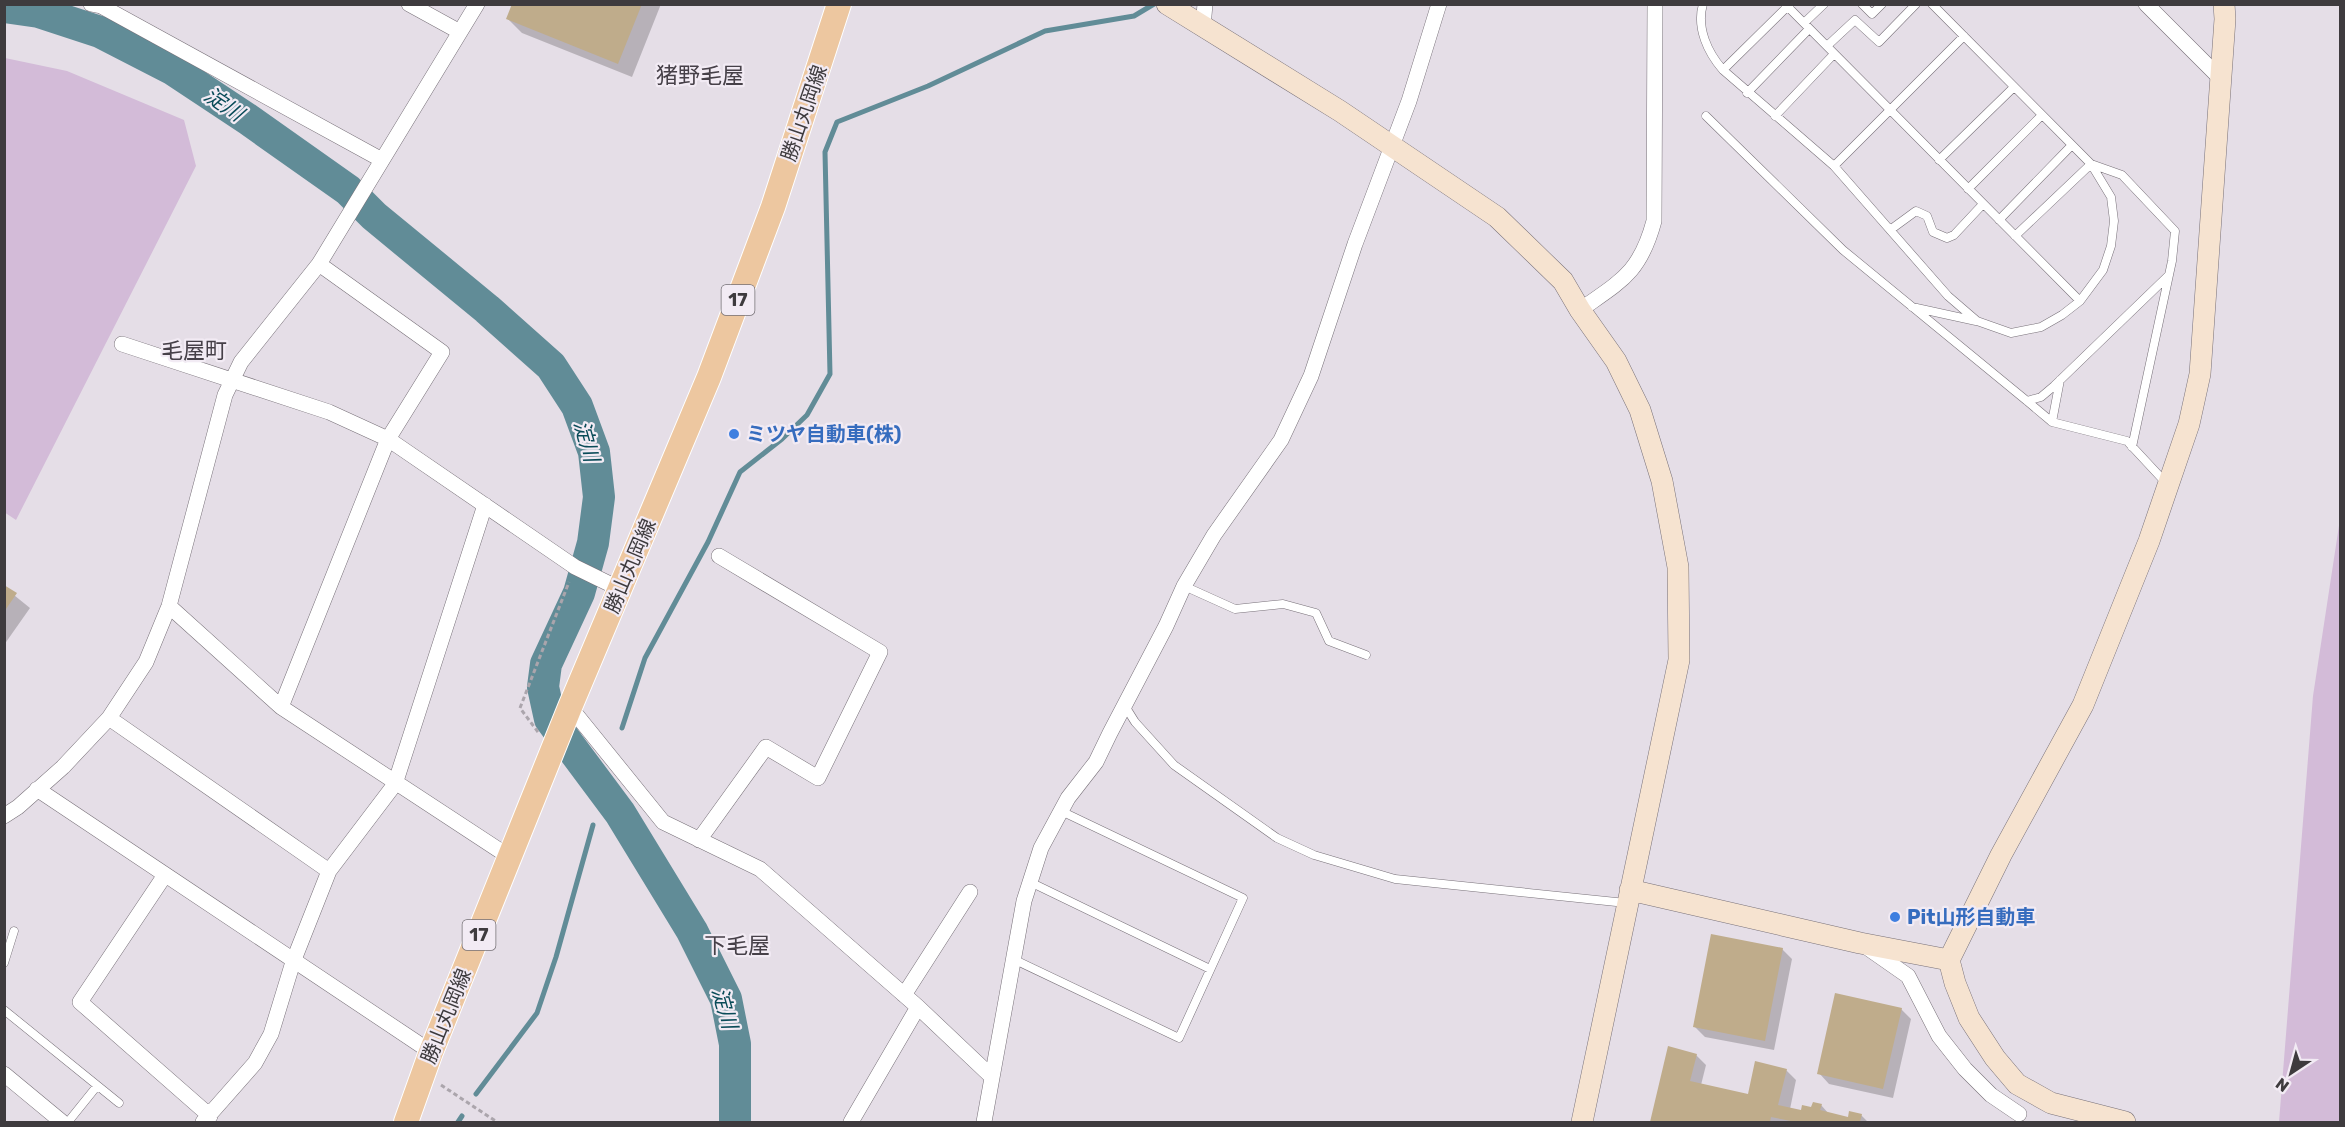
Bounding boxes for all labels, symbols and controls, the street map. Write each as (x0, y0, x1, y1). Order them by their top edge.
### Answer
district label: 猪野毛屋 (656, 62, 744, 89)
street label: 勝山丸岡線 (776, 62, 832, 164)
water label: 淀川 (200, 82, 250, 127)
road number: 17 (722, 285, 754, 315)
district label: 毛屋町 (161, 337, 227, 364)
water label: 淀川 (569, 417, 605, 467)
place label: ミツヤ自動車(株) (746, 422, 901, 446)
marker: ミツヤ自動車(株) (727, 427, 741, 441)
street label: 勝山丸岡線 (599, 515, 661, 617)
place label: Pit山形自動車 (1907, 905, 2036, 929)
marker: Pit山形自動車 (1888, 910, 1902, 924)
road number: 17 (462, 920, 496, 950)
district label: 下毛屋 (704, 932, 770, 959)
street label: 勝山丸岡線 (416, 965, 476, 1067)
water label: 淀川 (707, 984, 743, 1034)
north arrow (2261, 1043, 2321, 1103)
text: N (2272, 1074, 2293, 1096)

